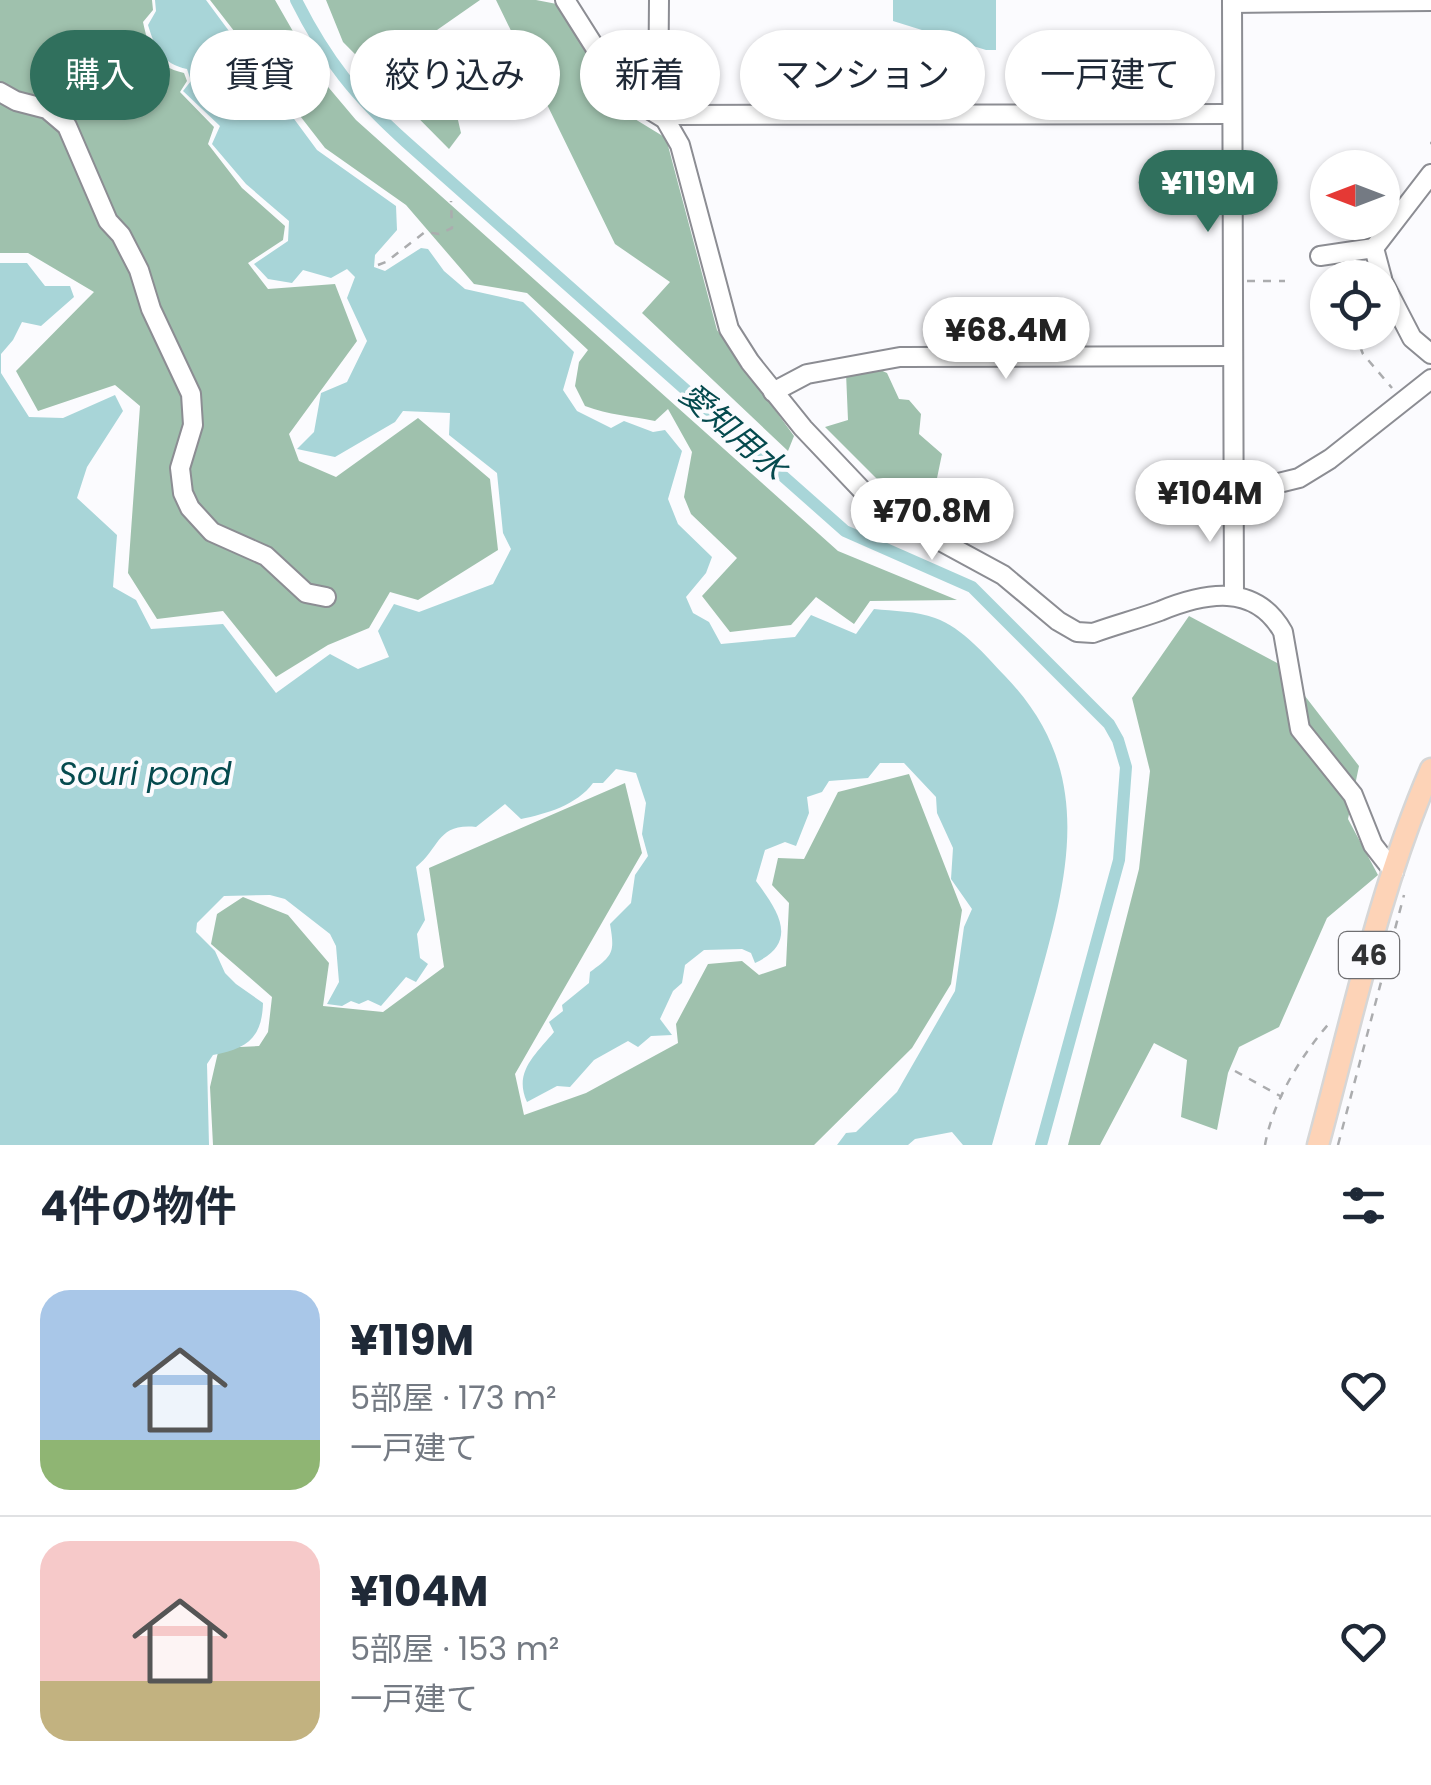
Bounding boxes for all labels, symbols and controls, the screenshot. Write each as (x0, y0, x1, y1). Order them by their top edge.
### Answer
chip: 購入 (30, 30, 170, 120)
chip: 賃貸 (190, 30, 330, 120)
chip: 絞り込み (350, 30, 560, 120)
chip: 新着 (580, 30, 720, 120)
chip: マンション (740, 30, 985, 120)
chip: 一戸建て (1005, 30, 1215, 120)
pin: ¥119M (1138, 150, 1278, 235)
north arrow (1310, 150, 1400, 240)
map controls (1310, 150, 1400, 350)
text: ¥119M (1161, 160, 1255, 205)
button: locate (1310, 260, 1400, 350)
pin: ¥68.4M (925, 297, 1087, 382)
text: ¥68.4M (945, 307, 1067, 352)
water label: 愛知用水 (670, 372, 799, 492)
pin: ¥104M (1140, 460, 1280, 545)
text: ¥104M (1157, 470, 1263, 515)
pin: ¥70.8M (851, 478, 1013, 563)
text: ¥70.8M (873, 488, 991, 533)
water label: Souri pond (58, 751, 232, 796)
road number: 46 (1339, 932, 1399, 978)
text: 4件の物件 (40, 1177, 236, 1236)
icon: filters (1336, 1178, 1391, 1233)
text: ¥119M (350, 1311, 474, 1370)
icon: home (120, 1330, 240, 1450)
icon: heart (1336, 1363, 1391, 1418)
text: 5部屋 · 173 m² (350, 1375, 557, 1420)
text: 一戸建て (350, 1425, 478, 1470)
text: ¥104M (350, 1562, 488, 1621)
icon: home (120, 1581, 240, 1701)
icon: heart (1336, 1614, 1391, 1669)
text: 5部屋 · 153 m² (350, 1626, 559, 1671)
text: 一戸建て (350, 1676, 478, 1721)

